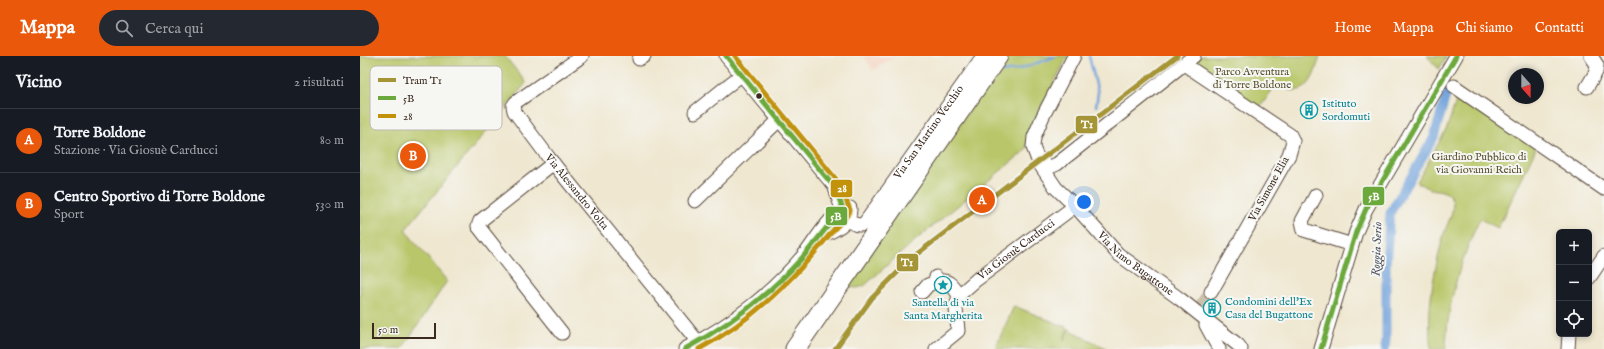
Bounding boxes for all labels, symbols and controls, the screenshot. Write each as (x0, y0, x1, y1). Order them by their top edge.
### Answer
search box (99, 10, 379, 46)
text: Mappa (20, 16, 75, 40)
icon: search (113, 17, 135, 39)
text: Cerca qui (145, 19, 203, 38)
text: Home (1335, 19, 1371, 37)
text: Mappa (1393, 19, 1434, 37)
text: Chi siamo (1456, 19, 1513, 37)
text: Contatti (1535, 19, 1584, 37)
park label: Parco Avventura di Torre Boldone (1213, 65, 1291, 92)
legend (370, 66, 502, 130)
north arrow (1508, 68, 1544, 104)
text: Vicino (16, 72, 62, 93)
text: 2 risultati (294, 74, 344, 91)
text: Tram T1 (403, 74, 442, 88)
street label: Via San Martino Vecchio (890, 83, 967, 183)
unlabelled marker (754, 91, 764, 101)
text: 5B (403, 92, 414, 106)
place label: Istituto Sordomuti (1322, 97, 1370, 124)
building icon: Istituto Sordomuti (1299, 100, 1319, 120)
text: 28 (403, 110, 412, 124)
line badge: T1 (1075, 115, 1098, 134)
text: T1 (1080, 118, 1093, 132)
text: Torre Boldone (54, 123, 146, 142)
text: A (25, 132, 33, 149)
text: 80 m (320, 132, 344, 149)
pin: B (400, 141, 426, 171)
text: Stazione · Via Giosuè Carducci (54, 142, 218, 159)
park label: Giardino Pubblico di via Giovanni Reich (1431, 150, 1527, 177)
street label: Via Alessandro Volta (541, 151, 612, 233)
street label: Via Simone Elia (1245, 154, 1293, 225)
line badge: 28 (830, 179, 853, 198)
text: 28 (837, 182, 847, 196)
pin: A (969, 185, 995, 215)
line badge: 5B (1362, 186, 1385, 206)
text: Centro Sportivo di Torre Boldone (54, 187, 265, 206)
text: 5B (1368, 190, 1380, 204)
your location (1074, 192, 1094, 212)
text: B (25, 196, 33, 213)
text: 530 m (315, 196, 344, 213)
text: Sport (54, 206, 84, 223)
line badge: 5B (825, 206, 848, 226)
text: 5B (830, 210, 842, 224)
street label: Via Giosuè Carducci (974, 216, 1058, 284)
water label: Roggia Serio (1369, 221, 1386, 277)
street label: Via Nimo Bugattone (1094, 228, 1176, 299)
map controls (1556, 229, 1592, 337)
button: + (1556, 229, 1592, 265)
line badge: T1 (896, 253, 919, 272)
text: T1 (900, 256, 913, 270)
button: − (1556, 265, 1592, 301)
place icon: Santella di via Santa Margherita (933, 275, 953, 295)
place label: Condomini dell'Ex Casa del Bugattone (1225, 295, 1313, 322)
place label: Santella di via Santa Margherita (904, 296, 983, 323)
building icon: Condomini dell'Ex Casa del Bugattone (1202, 298, 1222, 318)
button: locate (1556, 301, 1592, 337)
scale bar (372, 321, 436, 340)
text: 50 m (378, 323, 398, 337)

